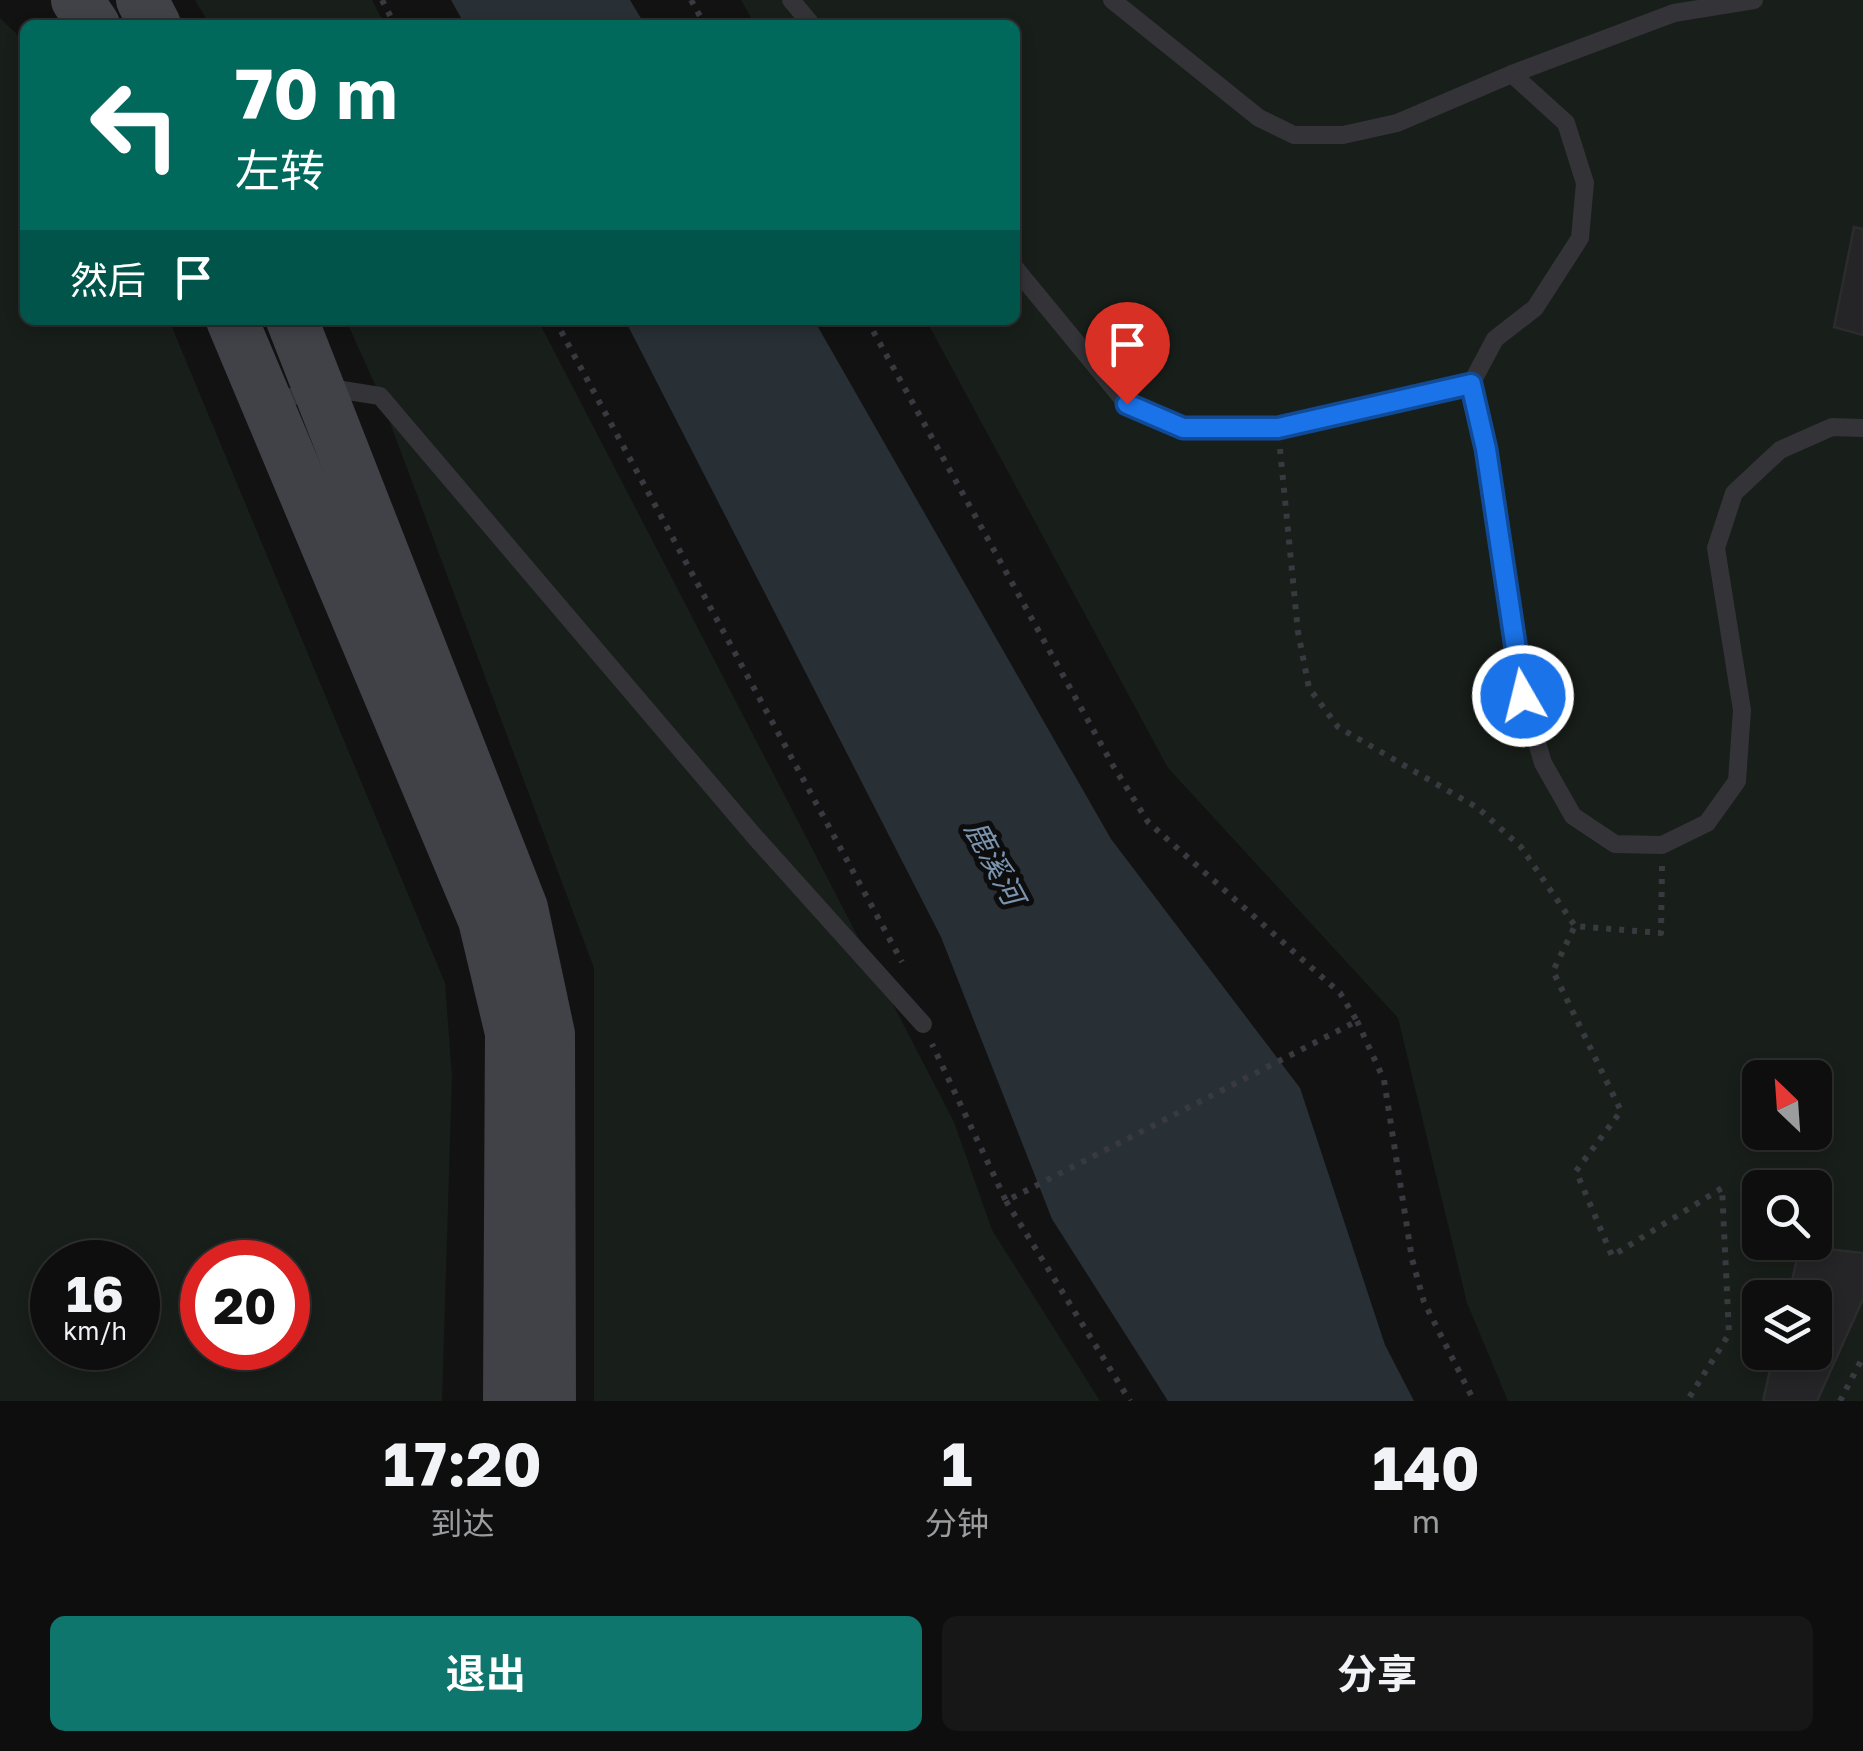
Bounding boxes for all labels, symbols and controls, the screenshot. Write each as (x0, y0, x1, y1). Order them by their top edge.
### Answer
text: 70 m (235, 50, 397, 134)
icon: left (70, 60, 200, 190)
text: 左转 (235, 143, 325, 197)
icon: arrive (166, 250, 221, 305)
text: 然后 (70, 257, 146, 302)
pin (1085, 302, 1170, 405)
icon: arrive (1100, 317, 1155, 372)
position arrow (1471, 644, 1575, 748)
water label: 鹿溪河 (958, 814, 1034, 915)
north arrow (1742, 1060, 1832, 1150)
map controls (1742, 1060, 1832, 1370)
button: search (1742, 1170, 1832, 1260)
speed limit sign: 20 (180, 1240, 310, 1370)
text: 16 (66, 1263, 124, 1323)
button: layers (1742, 1280, 1832, 1370)
text: km/h (63, 1315, 127, 1346)
text: 17:20 (383, 1427, 542, 1499)
text: 1 (942, 1427, 972, 1499)
text: 140 (1372, 1431, 1480, 1503)
text: m (1412, 1502, 1440, 1540)
text: 到达 (430, 1504, 494, 1542)
text: 分钟 (925, 1504, 989, 1542)
button: 退出 (50, 1616, 922, 1731)
button: 分享 (942, 1616, 1813, 1731)

